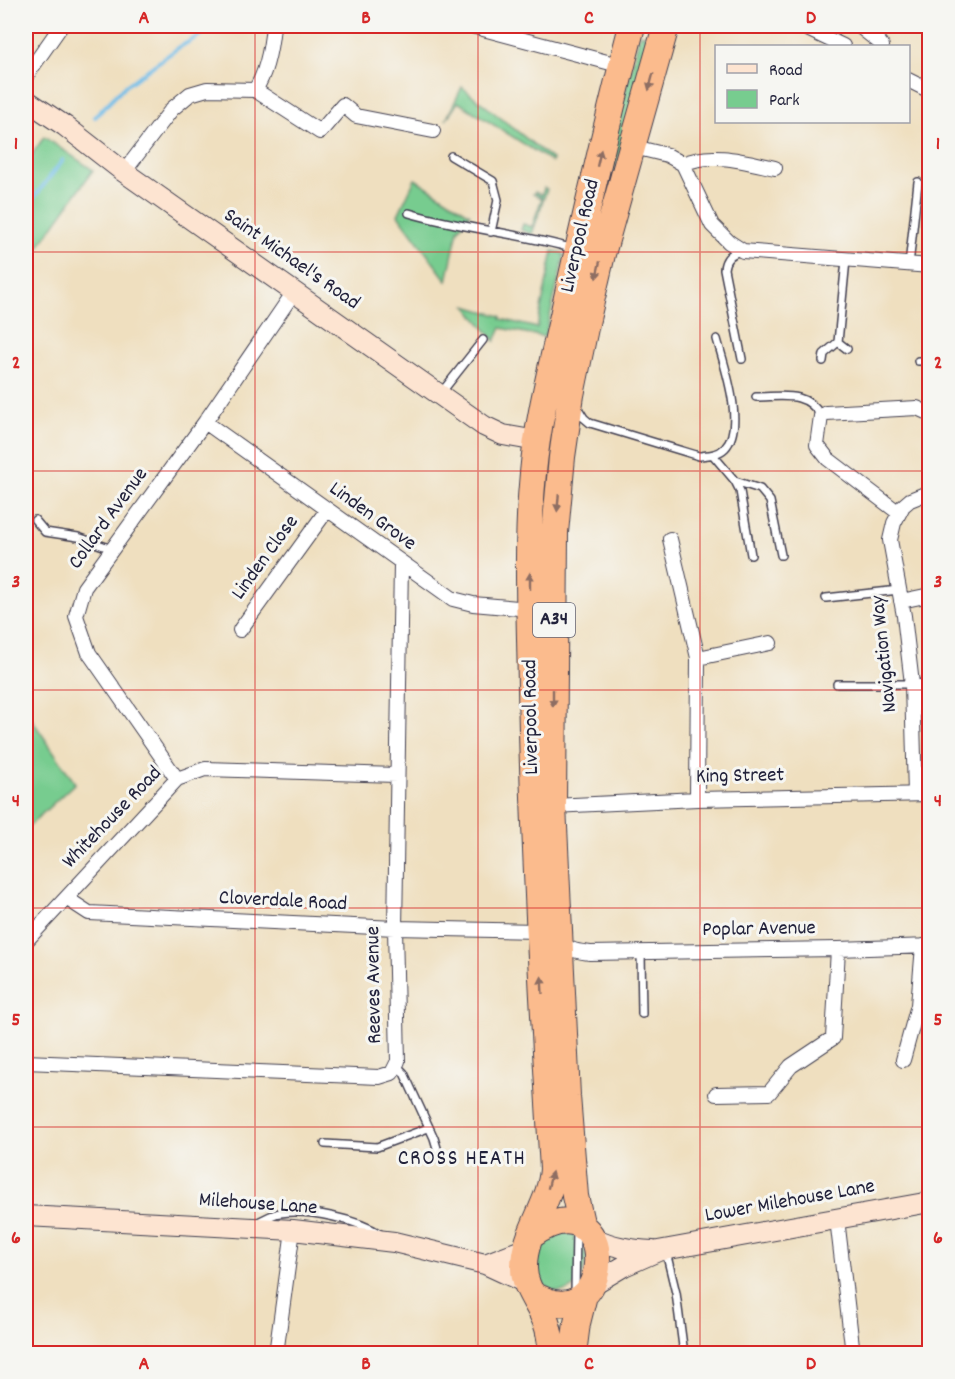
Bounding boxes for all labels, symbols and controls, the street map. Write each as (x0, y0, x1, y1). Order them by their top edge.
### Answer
text: A (139, 5, 150, 33)
text: B (361, 5, 371, 33)
text: C (584, 5, 594, 33)
text: D (806, 5, 817, 33)
legend (715, 45, 910, 123)
text: Road (769, 59, 803, 84)
one-way arrow (646, 73, 655, 91)
text: Park (769, 89, 800, 114)
text: 1 (14, 131, 18, 159)
text: 1 (936, 131, 940, 159)
one-way arrow (595, 149, 605, 167)
street label: Liverpool Road (553, 176, 609, 296)
street label: Saint Michael's Road (217, 202, 365, 318)
one-way arrow (593, 260, 603, 279)
text: 2 (12, 350, 20, 378)
text: 2 (934, 350, 942, 378)
street label: Collard Avenue (62, 462, 156, 576)
street label: Linden Grove (322, 475, 422, 559)
one-way arrow (553, 493, 563, 512)
street label: Linden Close (225, 509, 307, 607)
text: 3 (12, 569, 20, 597)
text: 3 (934, 569, 942, 597)
one-way arrow (525, 571, 535, 590)
street label: Navigation Way (864, 593, 906, 714)
road number: A34 (533, 603, 575, 637)
street label: Liverpool Road (516, 659, 548, 775)
one-way arrow (548, 688, 558, 707)
street label: Whitehouse Road (56, 760, 170, 876)
street label: King Street (696, 761, 785, 793)
text: 4 (12, 788, 20, 816)
text: 4 (934, 788, 942, 816)
street label: Cloverdale Road (218, 884, 348, 920)
street label: Poplar Avenue (702, 914, 816, 946)
street label: Reeves Avenue (359, 926, 391, 1044)
one-way arrow (537, 976, 547, 995)
text: 5 (11, 1007, 21, 1035)
text: 5 (933, 1007, 943, 1035)
district label: CROSS HEATH (398, 1144, 526, 1175)
one-way arrow (546, 1171, 556, 1189)
street label: Lower Milehouse Lane (703, 1172, 877, 1232)
street label: Milehouse Lane (198, 1186, 318, 1224)
text: 6 (11, 1225, 21, 1253)
text: 6 (933, 1225, 943, 1253)
text: A (139, 1351, 150, 1379)
text: B (361, 1351, 371, 1379)
text: C (584, 1351, 594, 1379)
text: D (806, 1351, 817, 1379)

